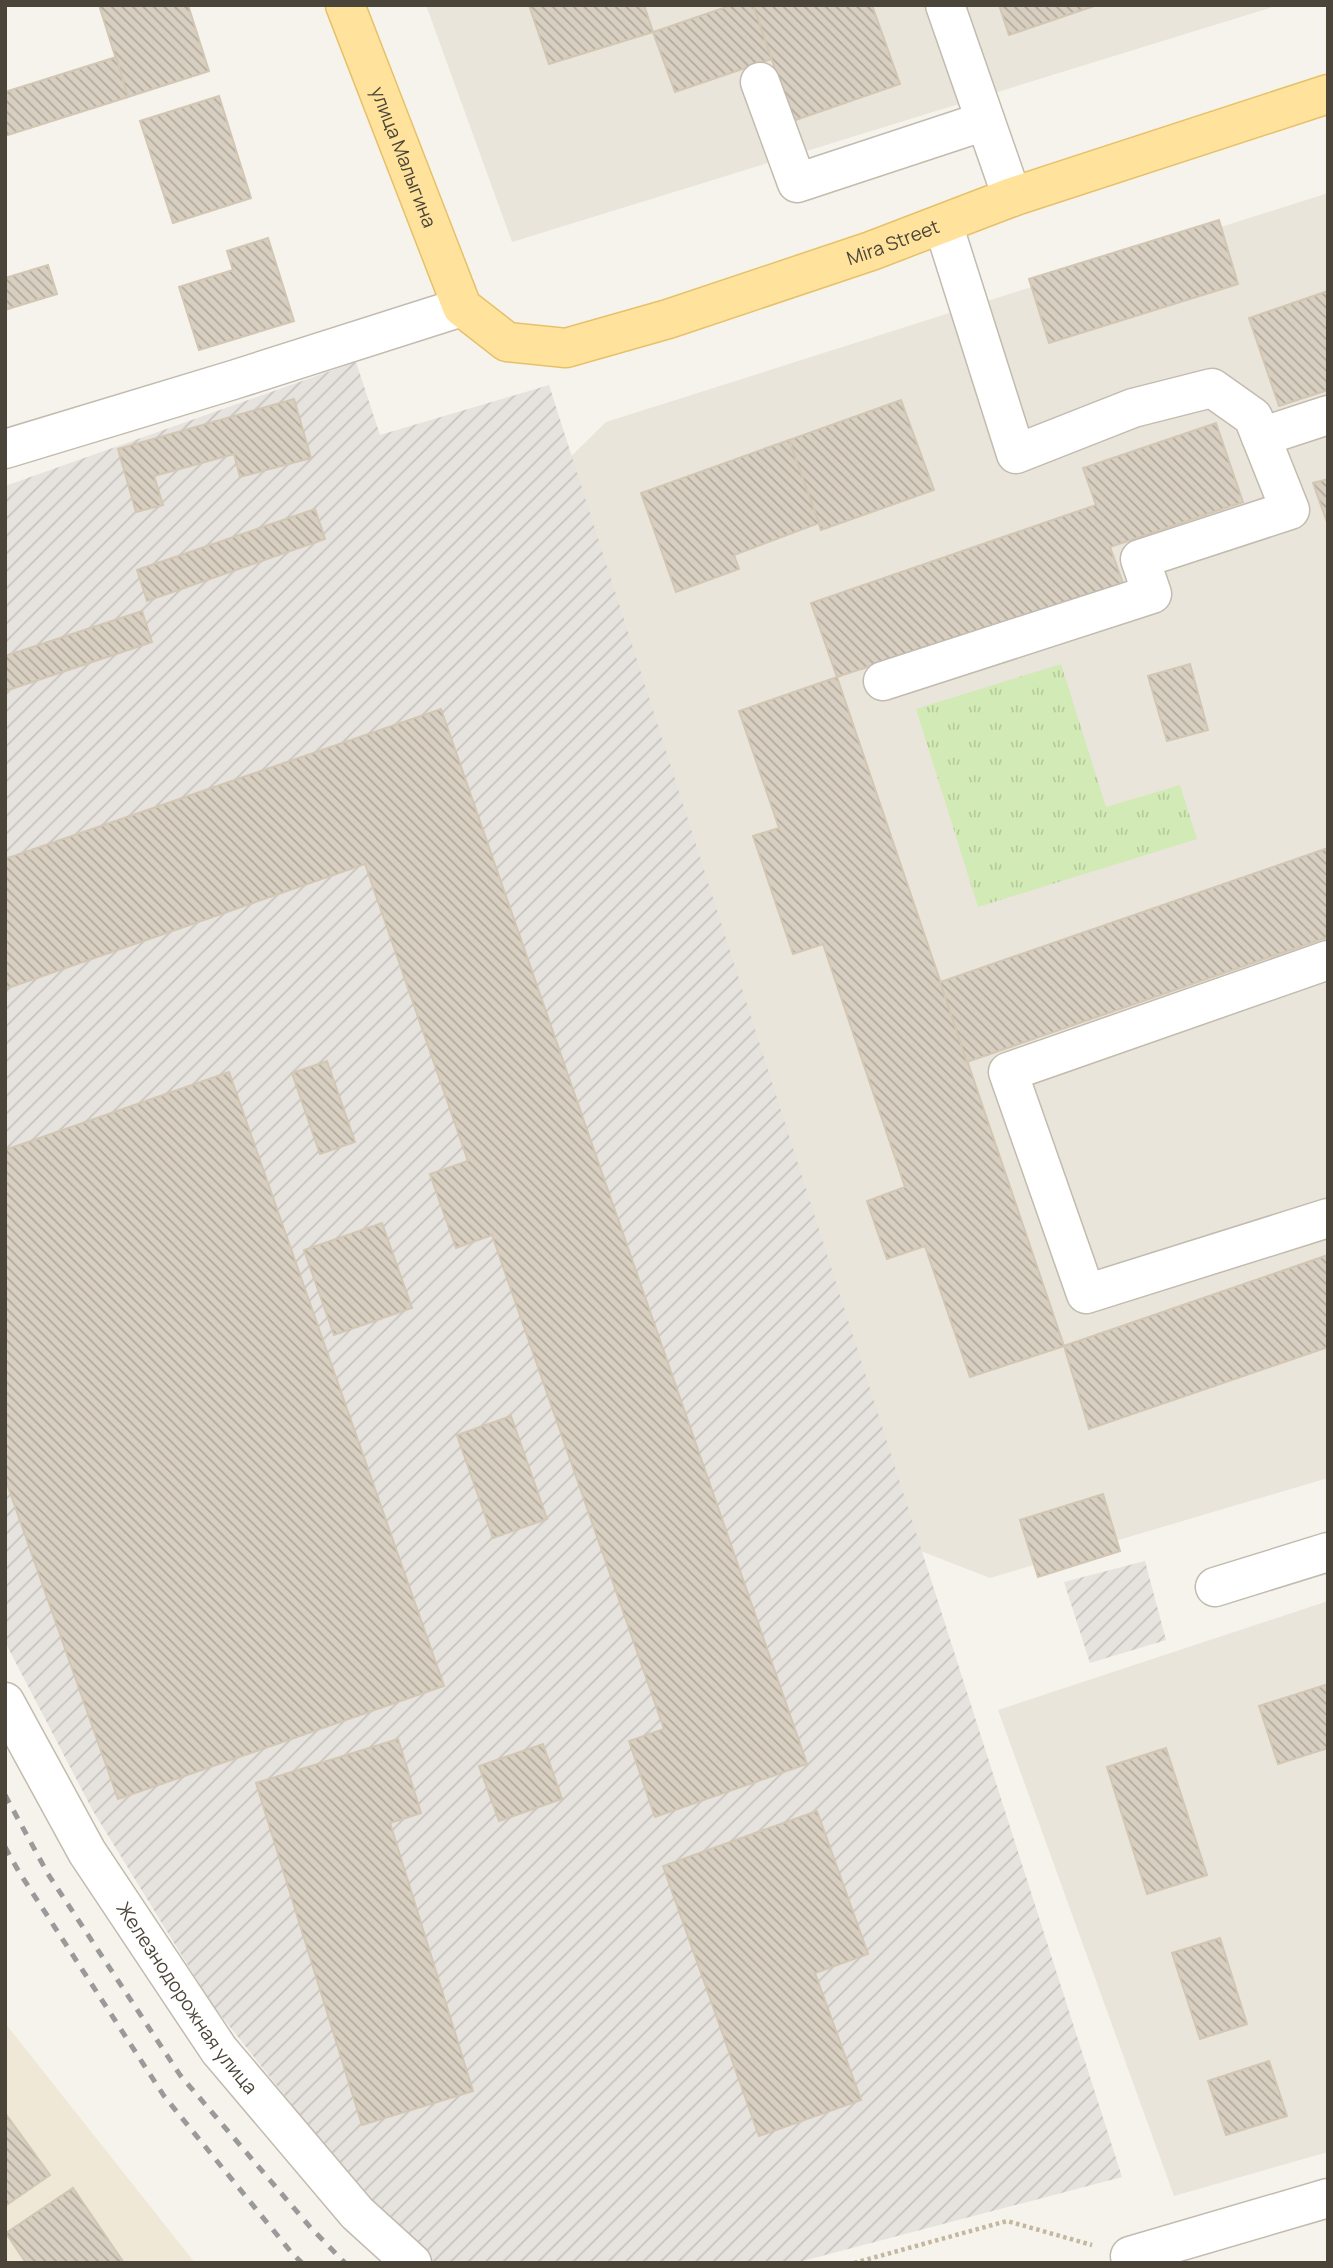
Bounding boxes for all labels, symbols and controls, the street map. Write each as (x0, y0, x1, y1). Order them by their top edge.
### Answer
street label: улица Малыгина (365, 83, 443, 231)
street label: Mira Street (843, 213, 943, 271)
street label: Железнодорожная улица (111, 1897, 264, 2099)

